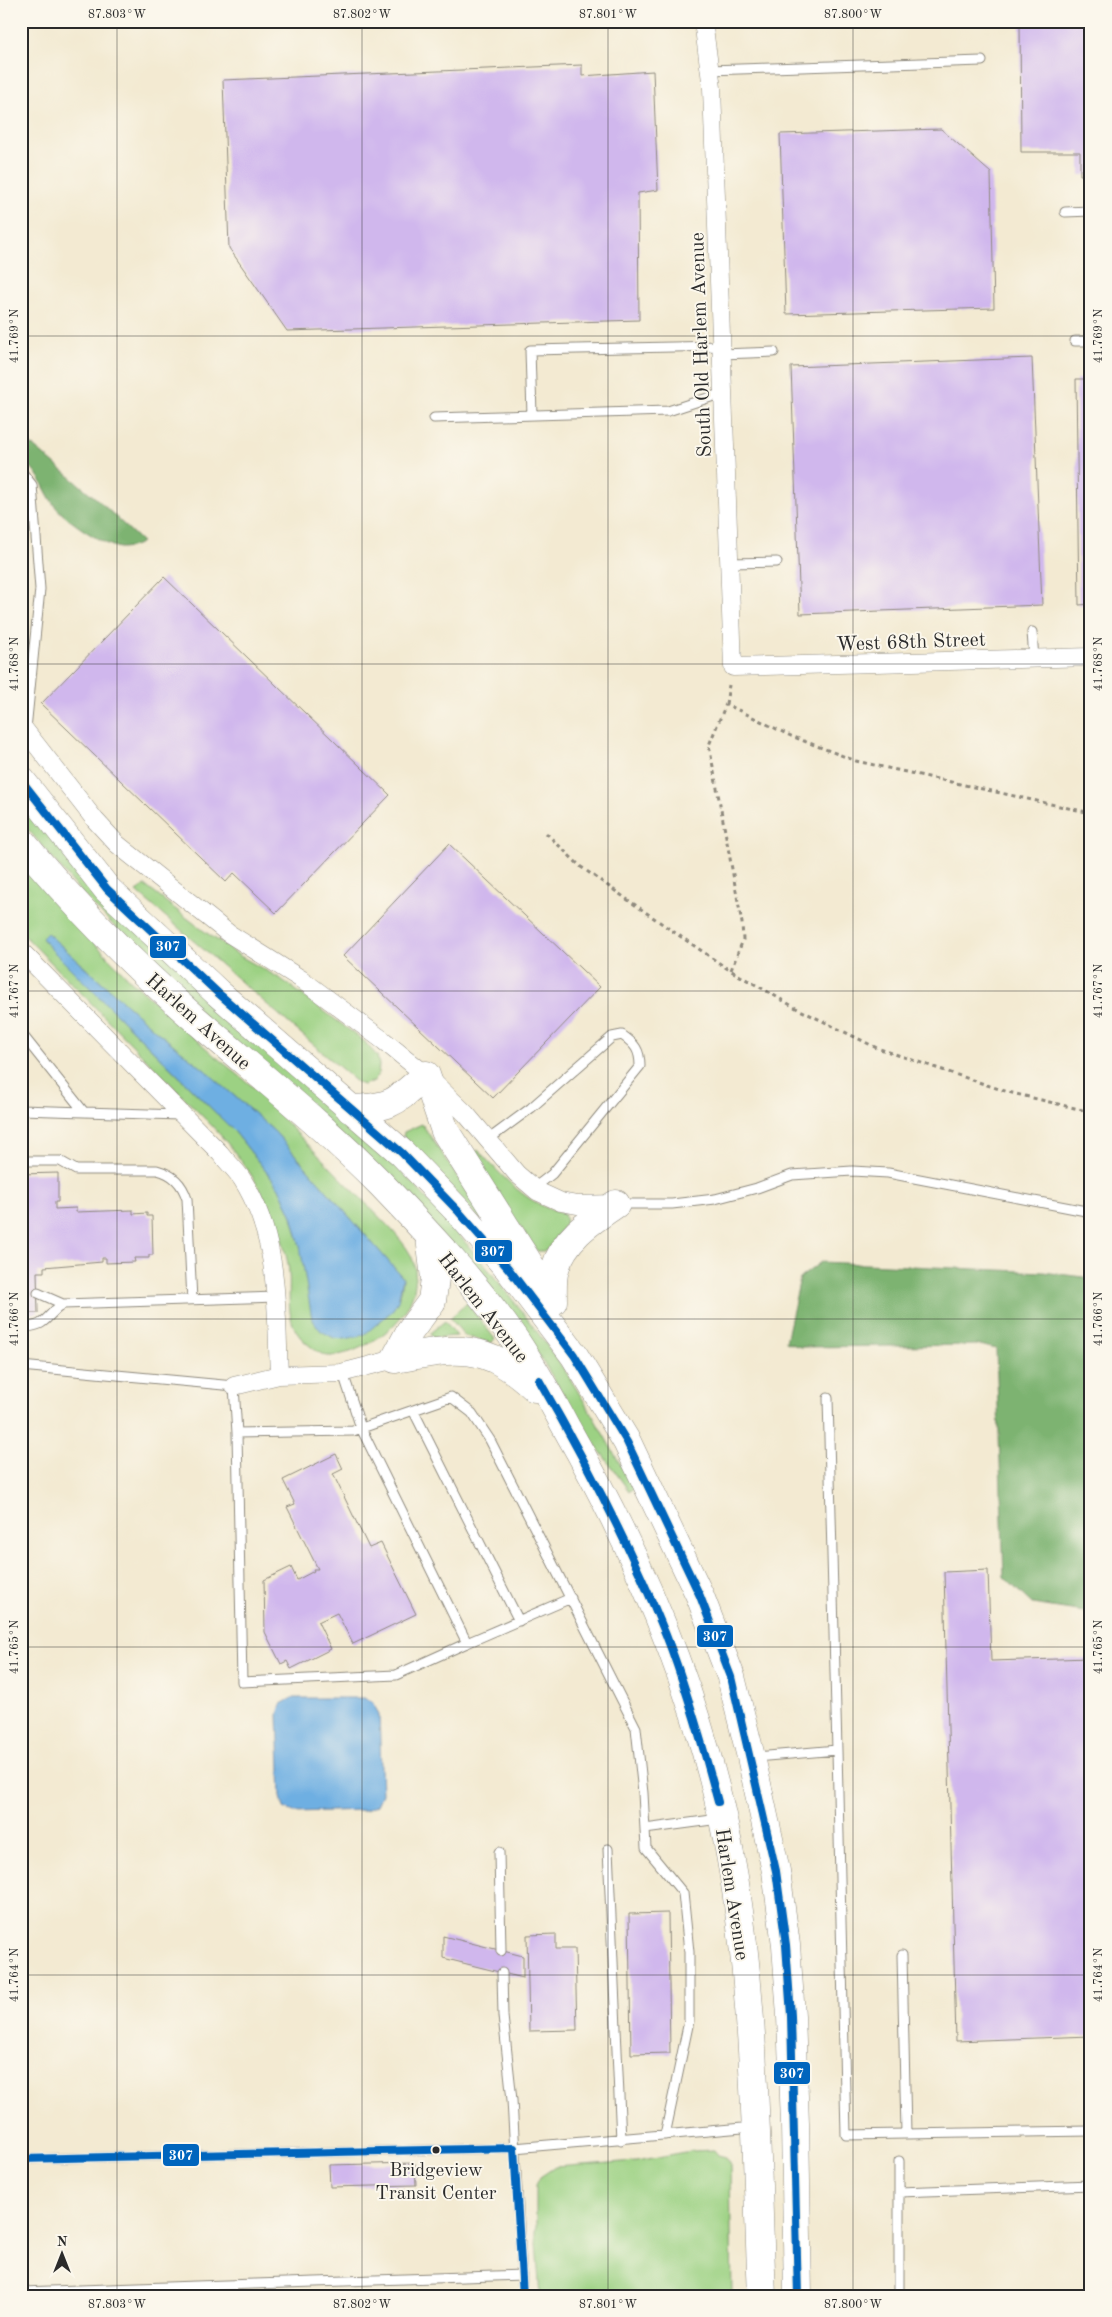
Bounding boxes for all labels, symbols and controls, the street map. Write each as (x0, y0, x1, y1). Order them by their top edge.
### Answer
text: 87.803°W (88, 9, 146, 21)
text: 87.802°W (333, 9, 391, 21)
text: 87.801°W (579, 9, 637, 21)
text: 87.800°W (824, 9, 882, 21)
street label: South Old Harlem Avenue (688, 232, 716, 458)
text: 41.769°N (9, 309, 21, 363)
text: 41.769°N (1093, 309, 1105, 363)
street label: West 68th Street (836, 630, 986, 656)
text: 41.768°N (9, 637, 21, 691)
text: 41.768°N (1093, 637, 1105, 691)
line badge: 307 (149, 935, 187, 959)
text: 307 (156, 940, 180, 954)
text: 41.767°N (9, 964, 21, 1018)
text: 41.767°N (1093, 964, 1105, 1018)
street label: Harlem Avenue (141, 970, 254, 1075)
line badge: 307 (474, 1239, 513, 1263)
text: 307 (481, 1245, 505, 1259)
street label: Harlem Avenue (433, 1249, 531, 1367)
text: 41.766°N (9, 1292, 21, 1346)
text: 41.766°N (1093, 1292, 1105, 1346)
text: 41.765°N (8, 1620, 21, 1674)
text: 41.765°N (1092, 1620, 1105, 1674)
line badge: 307 (696, 1624, 734, 1648)
text: 307 (703, 1630, 727, 1644)
street label: Harlem Avenue (711, 1827, 751, 1962)
text: 41.764°N (9, 1948, 21, 2002)
text: 41.764°N (1093, 1948, 1105, 2002)
line badge: 307 (773, 2061, 811, 2085)
text: 307 (780, 2067, 804, 2081)
line badge: 307 (162, 2143, 200, 2167)
marker: Bridgeview Transit Center (431, 2145, 441, 2155)
text: 307 (169, 2149, 193, 2163)
place label: Bridgeview Transit Center (375, 2162, 497, 2204)
north arrow (38, 2230, 88, 2280)
text: N (57, 2235, 68, 2249)
text: 87.803°W (88, 2299, 146, 2311)
text: 87.802°W (333, 2299, 391, 2311)
text: 87.801°W (579, 2299, 637, 2311)
text: 87.800°W (824, 2299, 882, 2311)

